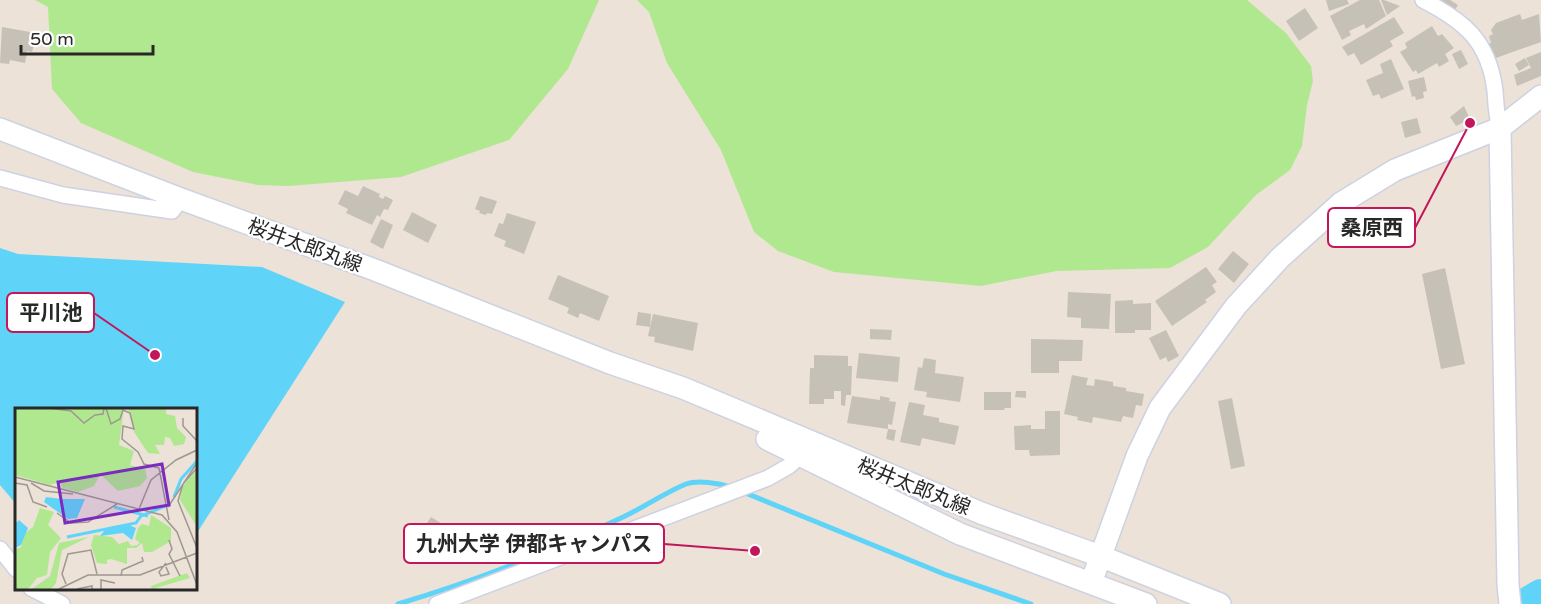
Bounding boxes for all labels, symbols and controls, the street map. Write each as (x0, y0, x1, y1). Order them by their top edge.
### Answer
scale bar (21, 18, 153, 56)
text: 50 m (30, 28, 74, 50)
callout: 桑原西 (1328, 208, 1415, 247)
street label: 桜井太郎丸線 (244, 214, 365, 278)
text: 桑原西 (1341, 216, 1404, 241)
callout: 平川池 (7, 293, 94, 332)
text: 平川池 (20, 301, 83, 326)
inset map (15, 408, 196, 589)
street label: 桜井太郎丸線 (853, 453, 974, 521)
callout: 九州大学 伊都キャンパス (404, 524, 664, 563)
text: 九州大学 伊都キャンパス (416, 532, 652, 557)

